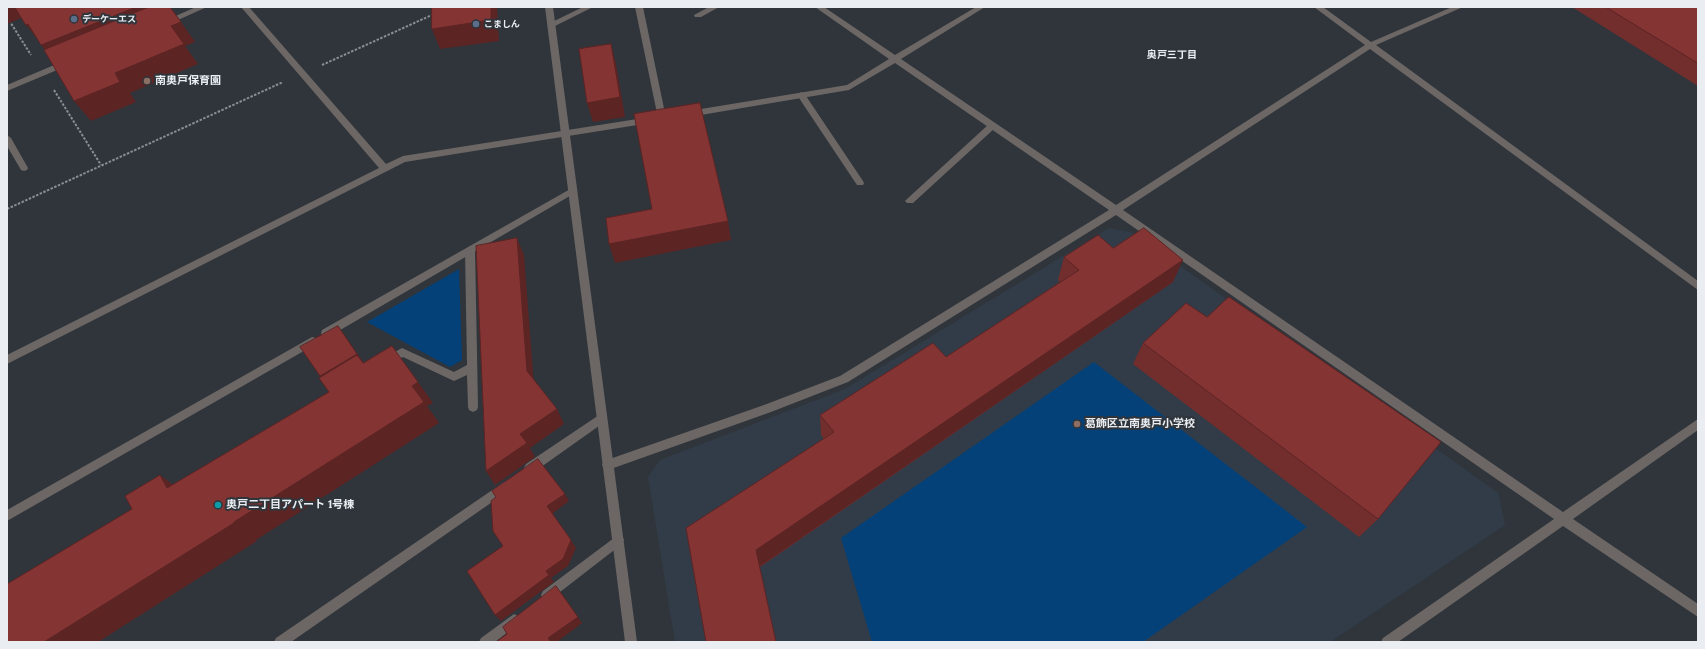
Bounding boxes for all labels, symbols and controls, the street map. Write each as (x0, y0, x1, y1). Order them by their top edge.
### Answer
marker: デーケーエス (69, 14, 79, 24)
place label: デーケーエス (82, 14, 136, 24)
marker: こましん (471, 19, 481, 29)
place label: こましん (484, 19, 520, 29)
district label: 奥戸三丁目 (1147, 49, 1197, 61)
place label: 南奥戸保育園 (155, 74, 221, 88)
marker: 南奥戸保育園 (142, 76, 152, 86)
place label: 葛飾区立南奥戸小学校 (1085, 417, 1195, 431)
marker: 葛飾区立南奥戸小学校 (1072, 419, 1082, 429)
place label: 奥戸二丁目アパート 1号棟 (226, 498, 354, 512)
marker: 奥戸二丁目アパート 1号棟 (213, 500, 223, 510)

